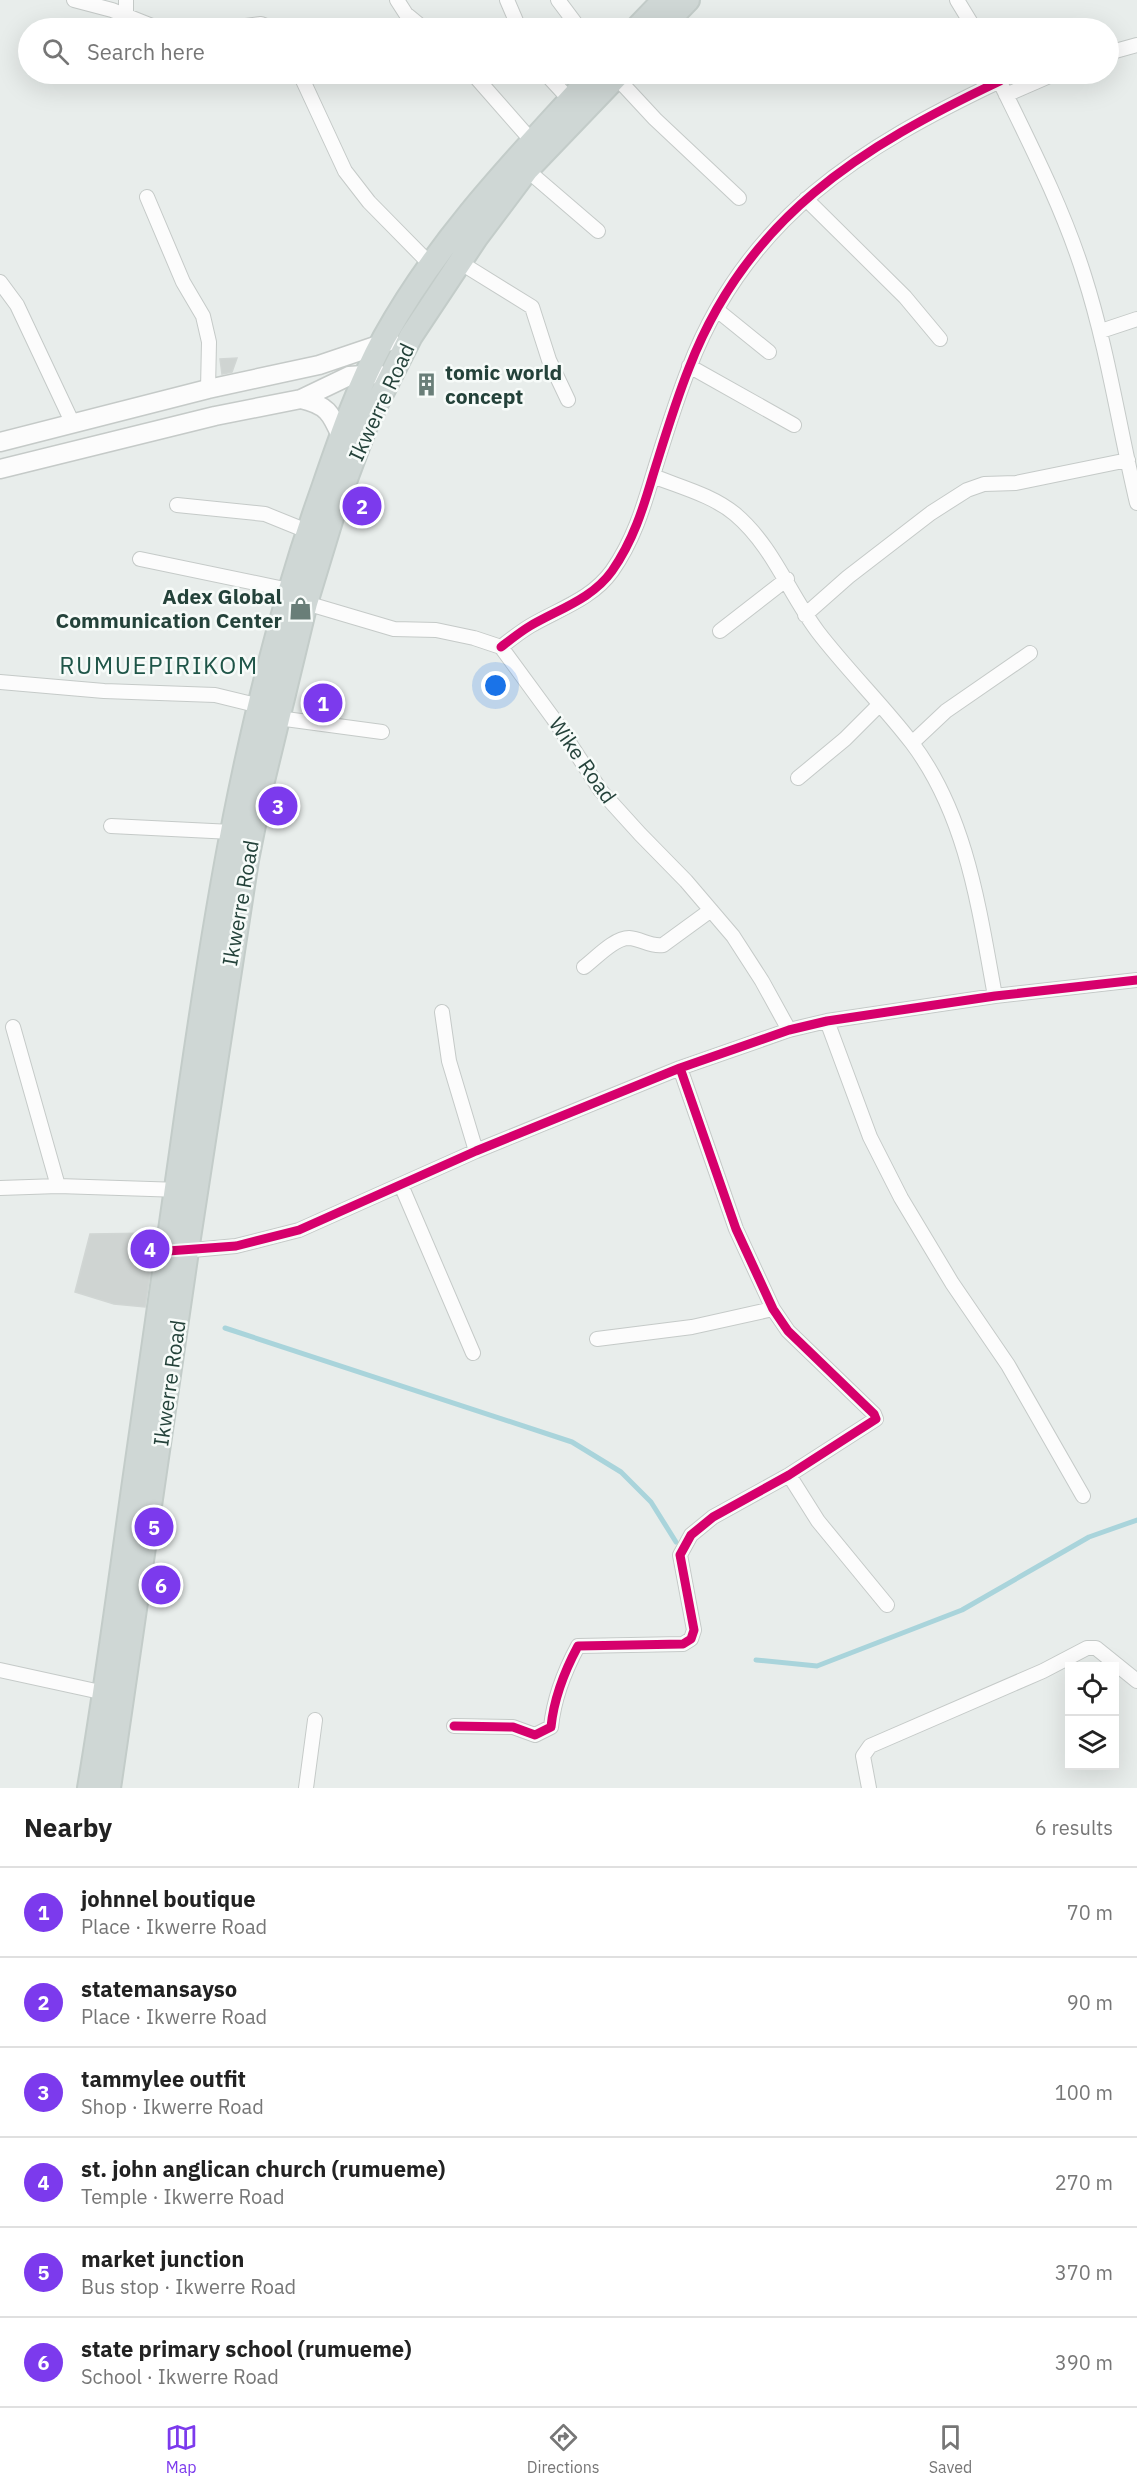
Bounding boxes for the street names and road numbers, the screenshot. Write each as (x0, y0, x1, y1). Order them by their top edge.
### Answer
street label: Ikwerre Road (341, 338, 421, 466)
street label: Wike Road (543, 711, 623, 809)
street label: Ikwerre Road (215, 838, 265, 968)
street label: Ikwerre Road (146, 1318, 192, 1448)

